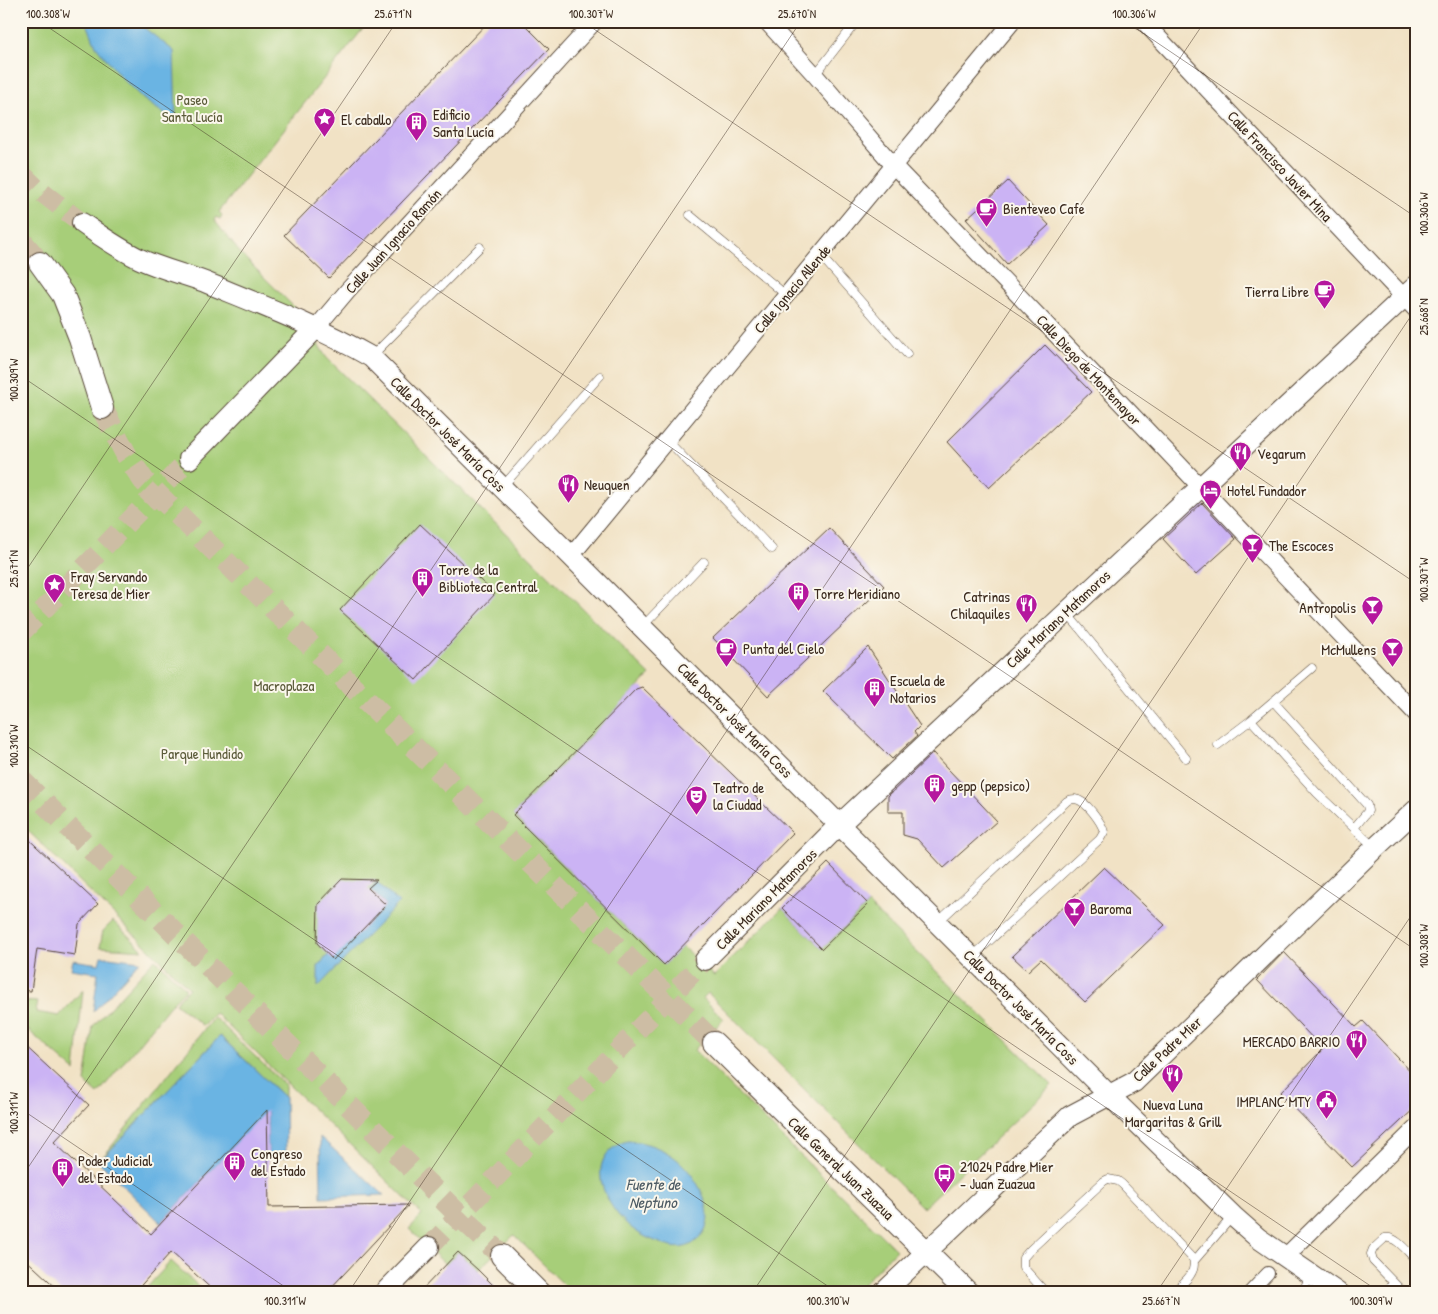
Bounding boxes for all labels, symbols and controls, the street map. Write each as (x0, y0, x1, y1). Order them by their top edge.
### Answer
text: 100.308°W (26, 5, 71, 22)
text: 25.671°N (374, 5, 412, 22)
text: 100.307°W (569, 5, 614, 22)
text: 25.670°N (778, 5, 816, 22)
text: 100.306°W (1112, 5, 1156, 22)
park label: Paseo Santa Lucía (162, 89, 222, 127)
place label: Edificio Santa Lucía (433, 104, 494, 142)
street label: Calle Francisco Javier Mina (1223, 106, 1337, 226)
place icon: El caballo (313, 107, 337, 138)
place label: El caballo (341, 109, 391, 130)
building icon: Edificio Santa Lucía (405, 111, 429, 142)
street label: Calle Juan Ignacio Ramón (340, 184, 446, 298)
text: 100.306°W (1415, 192, 1432, 236)
cafe icon: Bienteveo Cafe (975, 196, 999, 227)
place label: Bienteveo Cafe (1003, 198, 1085, 219)
street label: Calle Ignacio Allende (749, 240, 835, 338)
cafe icon: Tierra Libre (1313, 279, 1337, 310)
place label: Tierra Libre (1245, 281, 1309, 302)
text: 25.668°N (1415, 298, 1432, 336)
street label: Calle Diego de Montemayor (1032, 310, 1146, 430)
text: 100.309°W (5, 358, 22, 402)
street label: Calle Doctor José María Coss (386, 372, 510, 496)
restaurant icon: Vegarum (1229, 441, 1253, 472)
place label: Vegarum (1257, 443, 1306, 464)
restaurant icon: Neuquen (556, 472, 580, 503)
place label: Neuquen (584, 474, 630, 495)
hotel icon: Hotel Fundador (1199, 478, 1223, 509)
place label: Hotel Fundador (1227, 480, 1307, 501)
bar icon: The Escoces (1241, 533, 1265, 564)
place label: The Escoces (1269, 535, 1334, 556)
text: 25.671°N (5, 550, 22, 588)
text: 100.307°W (1415, 557, 1432, 602)
place label: Torre de la Biblioteca Central (439, 559, 538, 597)
street label: Calle Mariano Matamoros (1001, 565, 1115, 673)
place label: Fray Servando Teresa de Mier (70, 566, 150, 604)
building icon: Torre de la Biblioteca Central (411, 566, 435, 597)
place icon: Fray Servando Teresa de Mier (43, 573, 67, 604)
building icon: Torre Meridiano (786, 581, 810, 612)
place label: Torre Meridiano (814, 583, 900, 604)
place label: Catrinas Chilaquiles (950, 586, 1010, 624)
restaurant icon: Catrinas Chilaquiles (1014, 593, 1038, 624)
bar icon: Antropolis (1360, 595, 1384, 626)
place label: Antropolis (1299, 597, 1356, 618)
cafe icon: Punta del Cielo (715, 636, 739, 667)
bar icon: McMullens (1380, 637, 1404, 668)
place label: Punta del Cielo (743, 638, 824, 659)
place label: McMullens (1321, 639, 1376, 660)
street label: Calle Doctor José María Coss (673, 658, 797, 782)
place label: Escuela de Notarios (890, 670, 945, 708)
park label: Macroplaza (253, 675, 315, 696)
building icon: Escuela de Notarios (862, 677, 886, 708)
text: 100.310°W (5, 724, 22, 767)
park label: Parque Hundido (161, 743, 243, 764)
building icon: gepp (pepsico) (923, 773, 947, 804)
place label: gepp (pepsico) (951, 775, 1030, 796)
place label: Teatro de la Ciudad (713, 777, 764, 815)
theatre icon: Teatro de la Ciudad (685, 784, 709, 815)
street label: Calle Mariano Matamoros (711, 843, 822, 954)
bar icon: Baroma (1062, 896, 1086, 927)
place label: Baroma (1090, 898, 1132, 919)
text: 100.308°W (1415, 923, 1432, 968)
street label: Calle Doctor José María Coss (959, 945, 1083, 1069)
street label: Calle Padre Mier (1128, 1011, 1207, 1087)
restaurant icon: MERCADO BARRIO (1344, 1029, 1368, 1060)
place label: MERCADO BARRIO (1243, 1031, 1340, 1052)
restaurant icon: Nueva Luna Margaritas & Grill (1161, 1063, 1185, 1094)
public building icon: IMPLANC MTY (1315, 1089, 1339, 1120)
text: 100.311°W (5, 1091, 22, 1134)
place label: IMPLANC MTY (1236, 1091, 1311, 1112)
place label: Nueva Luna Margaritas & Grill (1125, 1094, 1222, 1132)
street label: Calle General Juan Zuazua (783, 1112, 899, 1224)
place label: Congreso del Estado (251, 1143, 306, 1181)
place label: Poder Judicial del Estado (78, 1150, 152, 1188)
building icon: Congreso del Estado (223, 1150, 247, 1181)
place label: 21024 Padre Mier - Juan Zuazua (960, 1156, 1054, 1194)
building icon: Poder Judicial del Estado (50, 1157, 74, 1188)
bus stop icon: 21024 Padre Mier - Juan Zuazua (932, 1163, 956, 1194)
water label: Fuente de Neptuno (626, 1173, 681, 1213)
text: 100.311°W (264, 1292, 307, 1309)
text: 100.310°W (807, 1292, 850, 1309)
text: 25.667°N (1142, 1292, 1180, 1309)
text: 100.309°W (1349, 1292, 1393, 1309)

